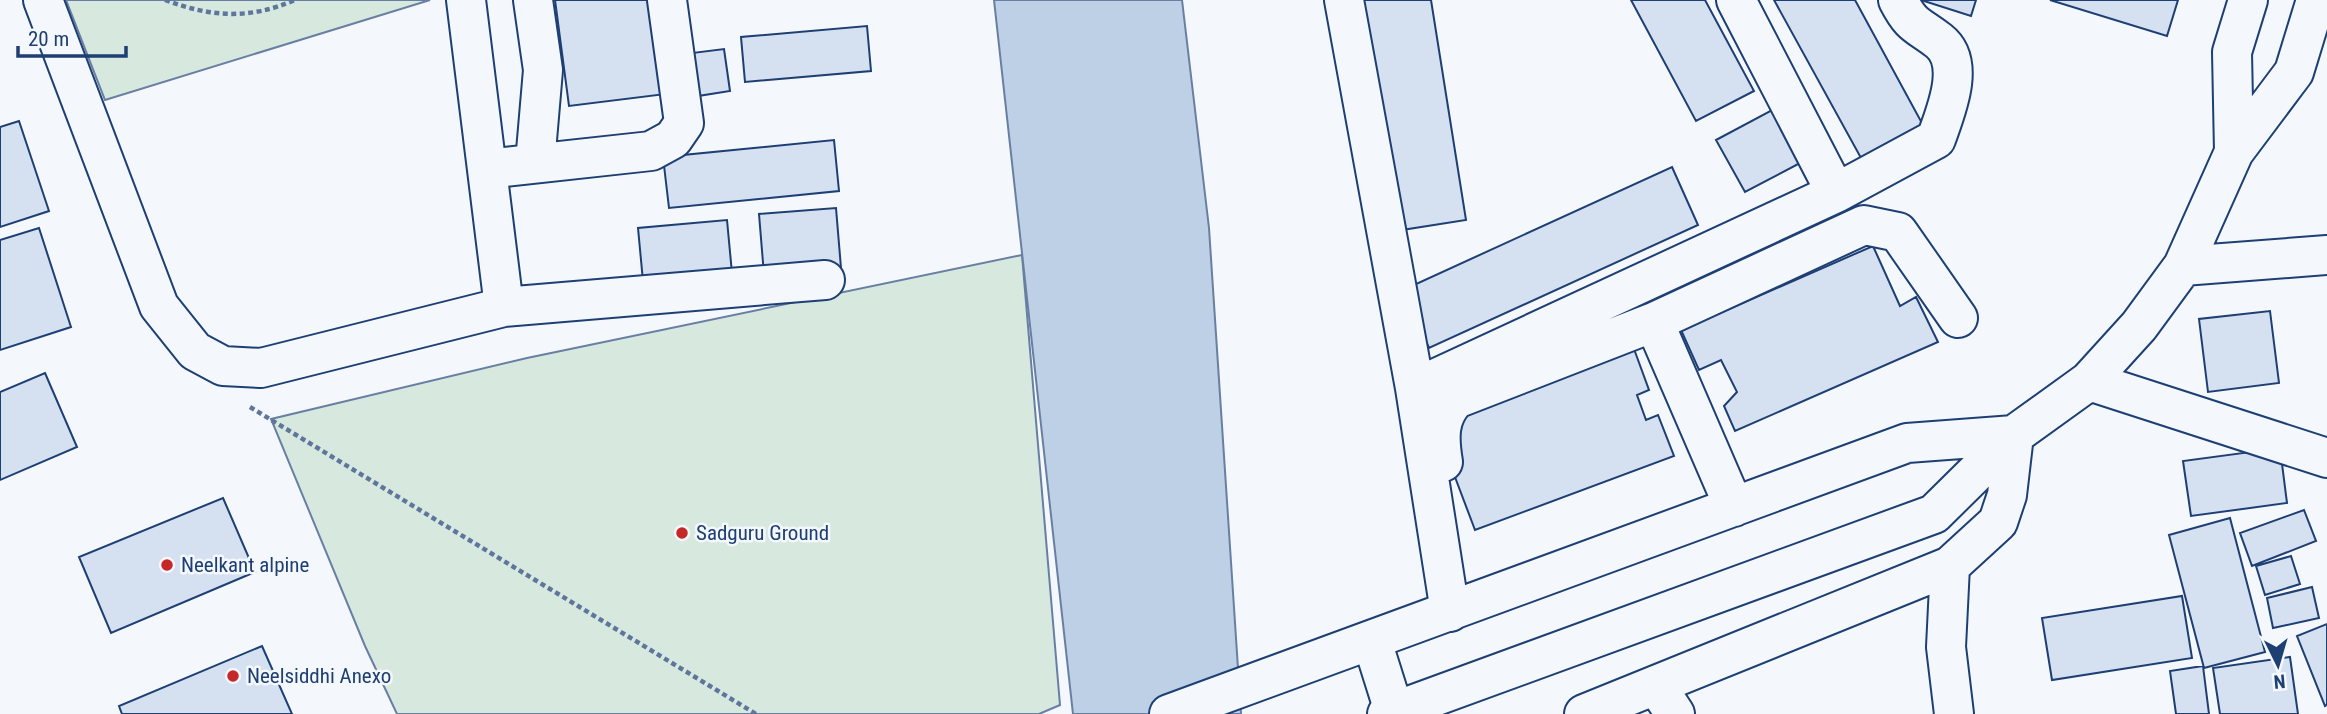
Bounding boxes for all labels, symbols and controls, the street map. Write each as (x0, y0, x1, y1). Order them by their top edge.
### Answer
scale bar (18, 14, 126, 58)
text: 20 m (28, 27, 69, 51)
place label: Sadguru Ground (696, 521, 829, 545)
marker: Sadguru Ground (674, 525, 690, 541)
place label: Neelkant alpine (181, 553, 309, 577)
marker: Neelkant alpine (159, 557, 175, 573)
north arrow (2243, 630, 2313, 700)
place label: Neelsiddhi Anexo (247, 664, 391, 688)
marker: Neelsiddhi Anexo (225, 668, 241, 684)
text: N (2273, 669, 2286, 693)

